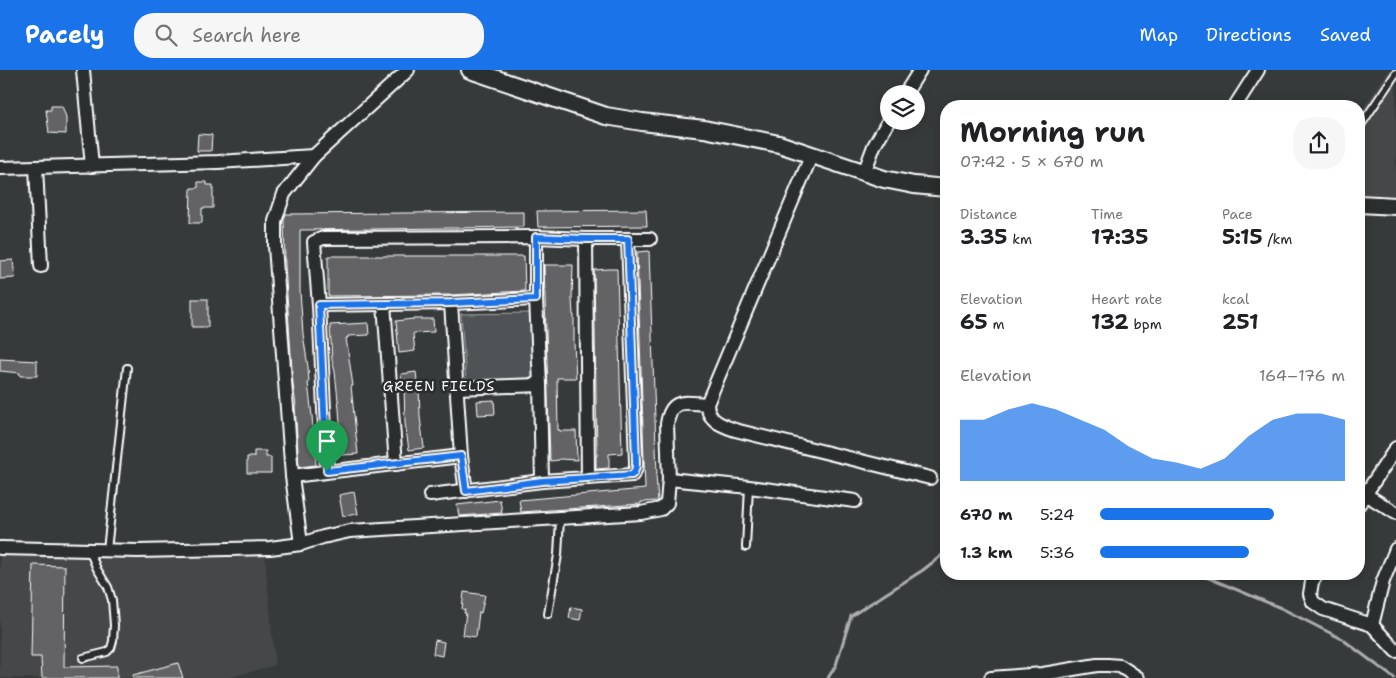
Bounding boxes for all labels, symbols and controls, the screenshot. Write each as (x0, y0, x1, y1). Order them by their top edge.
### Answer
search box (134, 13, 484, 58)
text: Pacely (25, 19, 104, 51)
icon: search (152, 21, 180, 49)
text: Search here (192, 23, 301, 48)
text: Map (1140, 23, 1178, 47)
text: Directions (1206, 23, 1292, 47)
text: Saved (1320, 23, 1371, 47)
map controls (880, 85, 925, 130)
button: layers (880, 85, 925, 130)
text: Morning run (960, 113, 1145, 151)
button: share (1293, 117, 1345, 169)
text: 07:42 · 5 × 670 m (960, 151, 1104, 172)
text: Distance (960, 205, 1017, 223)
text: Time (1091, 205, 1123, 223)
text: Pace (1222, 205, 1253, 223)
text: 3.35 (960, 223, 1007, 251)
text: 17:35 (1091, 223, 1148, 251)
text: 5:15 (1222, 223, 1263, 251)
text: km (1007, 230, 1032, 248)
text: /km (1263, 230, 1292, 248)
text: Elevation (960, 290, 1023, 308)
text: Heart rate (1091, 290, 1162, 308)
text: kcal (1222, 290, 1249, 308)
text: 65 (960, 308, 988, 336)
text: 132 (1091, 308, 1129, 336)
text: 251 (1222, 308, 1258, 336)
text: m (988, 315, 1004, 333)
text: bpm (1129, 315, 1162, 333)
text: Elevation (960, 365, 1032, 386)
text: 164–176 m (1259, 365, 1345, 386)
district label: GREEN FIELDS (383, 377, 495, 395)
pin (306, 420, 348, 471)
icon: arrive (313, 427, 341, 455)
text: 670 m (960, 504, 1013, 525)
text: 5:24 (1040, 504, 1074, 525)
text: 1.3 km (960, 542, 1013, 563)
text: 5:36 (1040, 542, 1075, 563)

